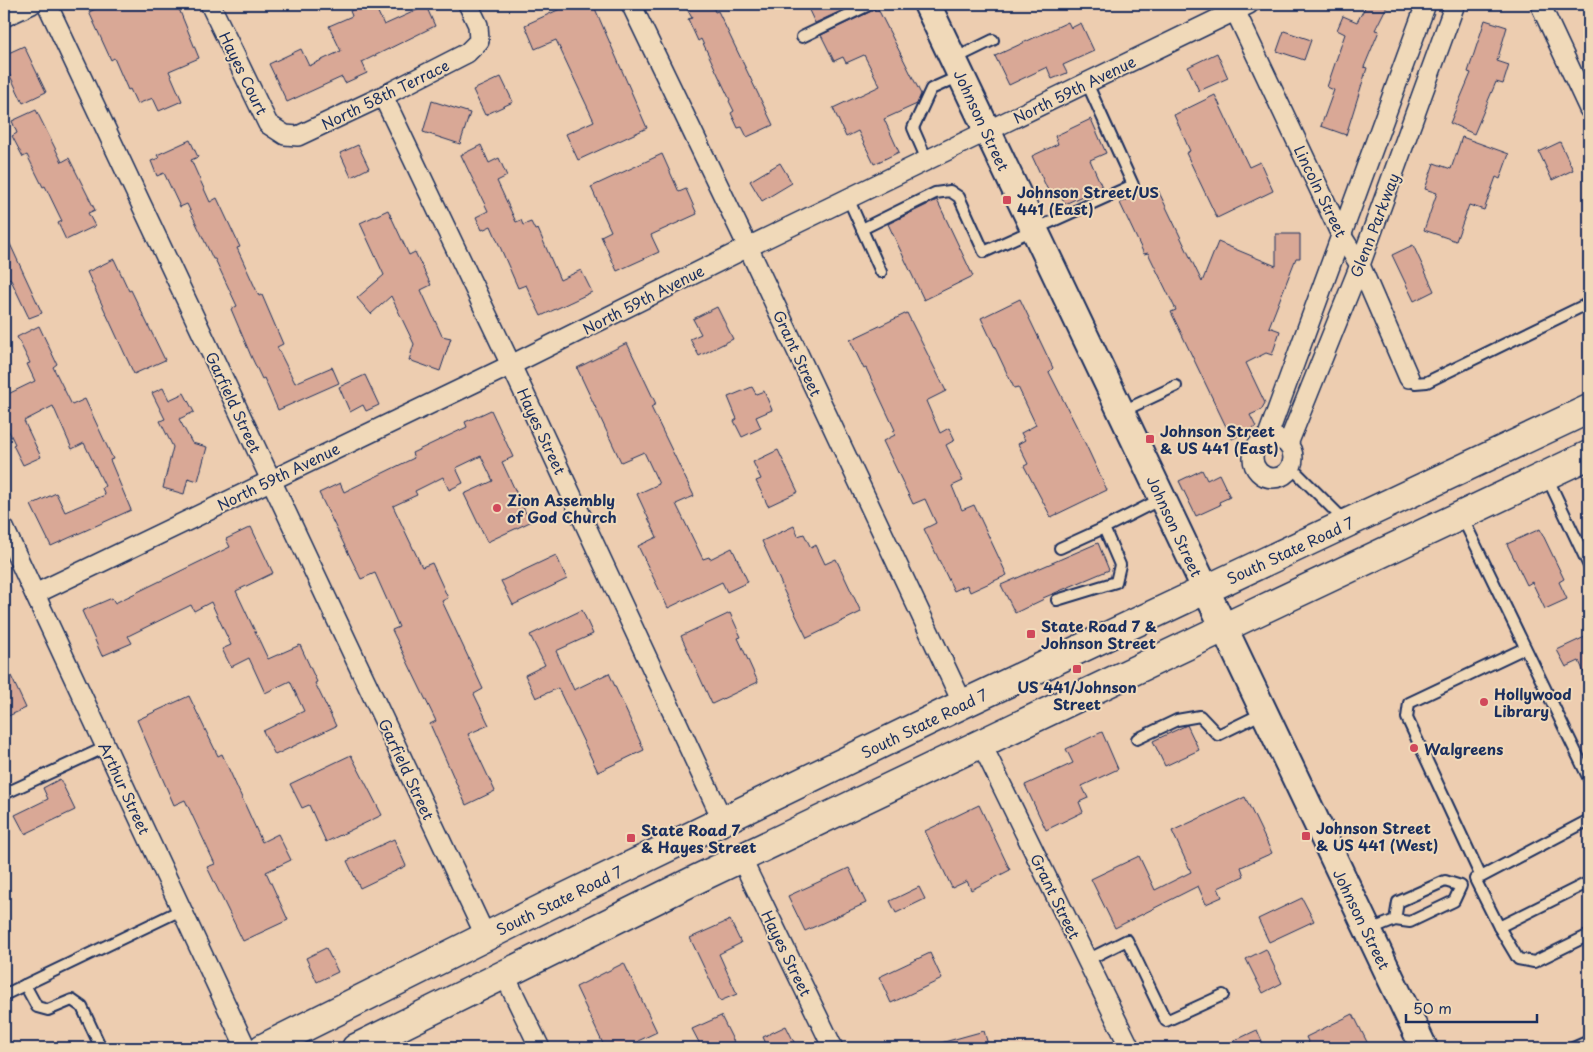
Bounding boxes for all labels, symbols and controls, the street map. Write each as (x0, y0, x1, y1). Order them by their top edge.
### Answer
street label: Hayes Court (214, 28, 274, 118)
street label: North 59th Avenue (1009, 49, 1139, 129)
street label: North 58th Terrace (317, 53, 453, 135)
street label: Johnson Street (948, 65, 1016, 175)
street label: Lincoln Street (1289, 141, 1353, 241)
street label: Glenn Parkway (1344, 169, 1404, 281)
place label: Johnson Street/US 441 (East) (1017, 180, 1159, 220)
marker: Johnson Street/US 441 (East) (1001, 194, 1013, 206)
street label: North 59th Avenue (578, 258, 708, 340)
street label: Grant Street (768, 306, 828, 400)
street label: Garfield Street (200, 348, 268, 456)
street label: Hayes Street (512, 384, 572, 478)
place label: Johnson Street & US 441 (East) (1160, 419, 1279, 459)
marker: Johnson Street & US 441 (East) (1144, 433, 1156, 445)
street label: North 59th Avenue (213, 436, 343, 516)
street label: Johnson Street (1141, 471, 1209, 581)
place label: Zion Assembly of God Church (507, 488, 617, 528)
marker: Zion Assembly of God Church (491, 502, 503, 514)
street label: South State Road 7 (1223, 510, 1358, 590)
place label: State Road 7 & Johnson Street (1041, 614, 1157, 654)
marker: State Road 7 & Johnson Street (1025, 628, 1037, 640)
marker: US 441/Johnson Street (1071, 663, 1083, 675)
place label: US 441/Johnson Street (1017, 675, 1137, 715)
street label: South State Road 7 (857, 682, 991, 764)
place label: Hollywood Library (1494, 682, 1572, 722)
marker: Hollywood Library (1478, 696, 1490, 708)
street label: Garfield Street (373, 715, 441, 823)
place label: Walgreens (1424, 737, 1503, 760)
street label: Arthur Street (94, 738, 156, 838)
marker: Walgreens (1408, 742, 1420, 754)
place label: Johnson Street & US 441 (West) (1316, 816, 1438, 856)
place label: State Road 7 & Hayes Street (641, 818, 756, 858)
marker: Johnson Street & US 441 (West) (1300, 830, 1312, 842)
marker: State Road 7 & Hayes Street (625, 832, 637, 844)
street label: Grant Street (1025, 849, 1087, 943)
street label: South State Road 7 (492, 859, 626, 941)
street label: Johnson Street (1328, 865, 1396, 973)
street label: Hayes Street (756, 906, 818, 1000)
scale bar (1406, 992, 1537, 1024)
text: 50 m (1413, 996, 1452, 1019)

